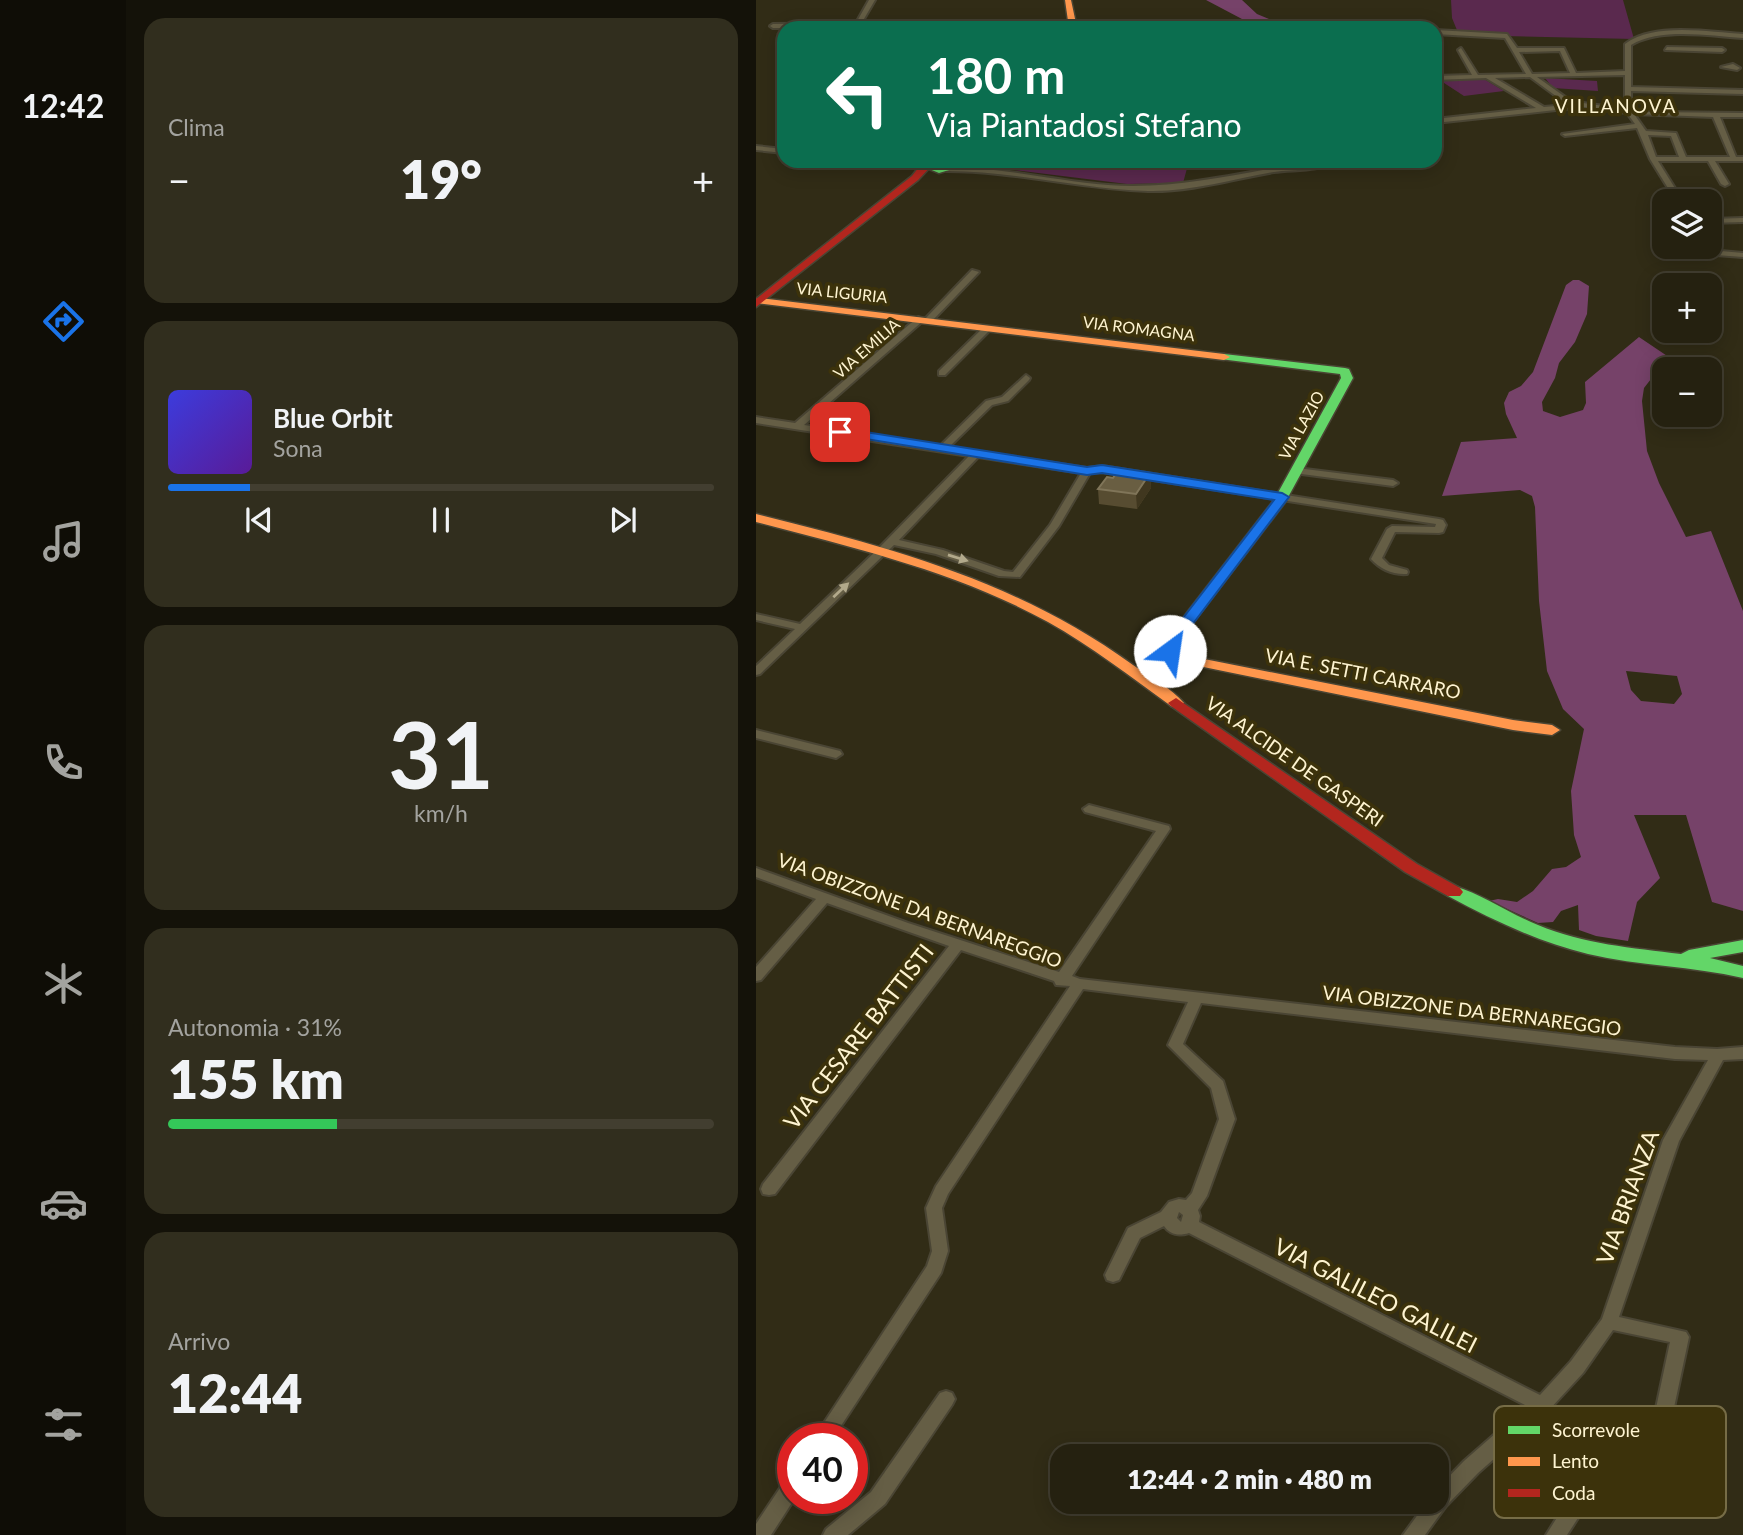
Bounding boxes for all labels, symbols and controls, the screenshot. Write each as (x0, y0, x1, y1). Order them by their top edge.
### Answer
text: 180 m (927, 46, 1065, 104)
icon: left (812, 49, 903, 140)
text: 12:42 (22, 86, 104, 125)
district label: VILLANOVA (1555, 94, 1677, 117)
text: Via Piantadosi Stefano (927, 105, 1242, 144)
text: Clima (168, 113, 225, 141)
text: 19° (400, 148, 482, 210)
text: − (168, 157, 190, 203)
text: + (692, 157, 714, 203)
map controls (1652, 189, 1722, 427)
button: layers (1652, 189, 1722, 259)
button: + (1652, 273, 1722, 343)
street label: VIA LIGURIA (796, 278, 888, 306)
icon: directions (39, 297, 88, 346)
street label: VIA ROMAGNA (1082, 312, 1196, 344)
street label: VIA EMILIA (829, 314, 903, 382)
button: − (1652, 357, 1722, 427)
street label: VIA LAZIO (1274, 387, 1328, 463)
text: Blue Orbit (273, 402, 393, 434)
pin (810, 402, 870, 462)
icon: arrive (821, 413, 859, 451)
text: Sona (273, 434, 323, 462)
icon: previous (240, 501, 278, 539)
icon: pause (422, 501, 460, 539)
icon: next (604, 501, 642, 539)
icon: music (39, 517, 88, 566)
one-way arrow (948, 553, 969, 564)
one-way arrow (832, 582, 849, 598)
position arrow (1133, 614, 1207, 688)
street label: VIA E. SETTI CARRARO (1263, 643, 1463, 703)
street label: VIA ALCIDE DE GASPERI (1202, 691, 1388, 831)
text: 31 (388, 699, 494, 808)
icon: phone (39, 738, 88, 787)
text: km/h (414, 799, 468, 827)
street label: VIA OBIZZONE DA BERNAREGGIO (775, 848, 1065, 972)
street label: VIA CESARE BATTISTI (777, 938, 939, 1134)
icon: climate (39, 959, 88, 1008)
street label: VIA OBIZZONE DA BERNAREGGIO (1321, 980, 1623, 1040)
text: Autonomia · 31% (168, 1013, 342, 1041)
text: 155 km (168, 1048, 344, 1110)
street label: VIA BRIANZA (1590, 1126, 1664, 1268)
icon: car (39, 1179, 88, 1228)
street label: VIA GALILEO GALILEI (1270, 1232, 1482, 1358)
text: Arrivo (168, 1327, 230, 1355)
text: 12:44 (168, 1362, 302, 1424)
icon: filters (39, 1400, 88, 1449)
legend (1494, 1406, 1726, 1518)
text: Scorrevole (1552, 1418, 1640, 1441)
speed limit sign: 40 (777, 1423, 868, 1514)
text: Lento (1552, 1449, 1599, 1472)
text: 12:44 · 2 min · 480 m (1127, 1463, 1372, 1495)
text: Coda (1552, 1481, 1595, 1504)

